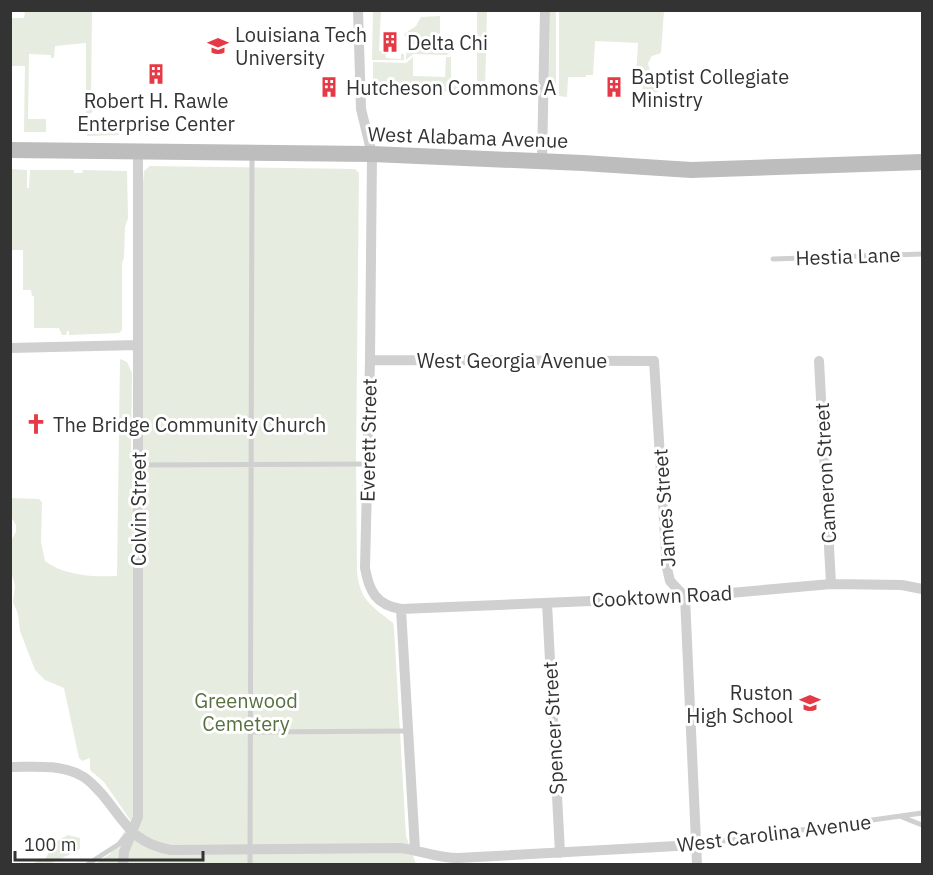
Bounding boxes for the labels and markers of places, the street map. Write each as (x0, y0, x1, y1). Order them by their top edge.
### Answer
place label: Louisiana Tech University (235, 21, 367, 71)
place label: Delta Chi (407, 29, 488, 56)
building icon: Delta Chi (378, 30, 402, 54)
school or university icon: Louisiana Tech University (206, 34, 230, 58)
building icon: Robert H. Rawle Enterprise Center (144, 62, 168, 86)
place label: Baptist Collegiate Ministry (631, 63, 789, 113)
place label: Hutcheson Commons A (346, 74, 556, 101)
building icon: Hutcheson Commons A (317, 75, 341, 99)
building icon: Baptist Collegiate Ministry (602, 75, 626, 99)
place label: Robert H. Rawle Enterprise Center (77, 87, 235, 137)
place label: The Bridge Community Church (53, 411, 326, 438)
church icon: The Bridge Community Church (24, 412, 48, 436)
place label: Ruston High School (686, 679, 793, 729)
school or university icon: Ruston High School (798, 691, 822, 715)

